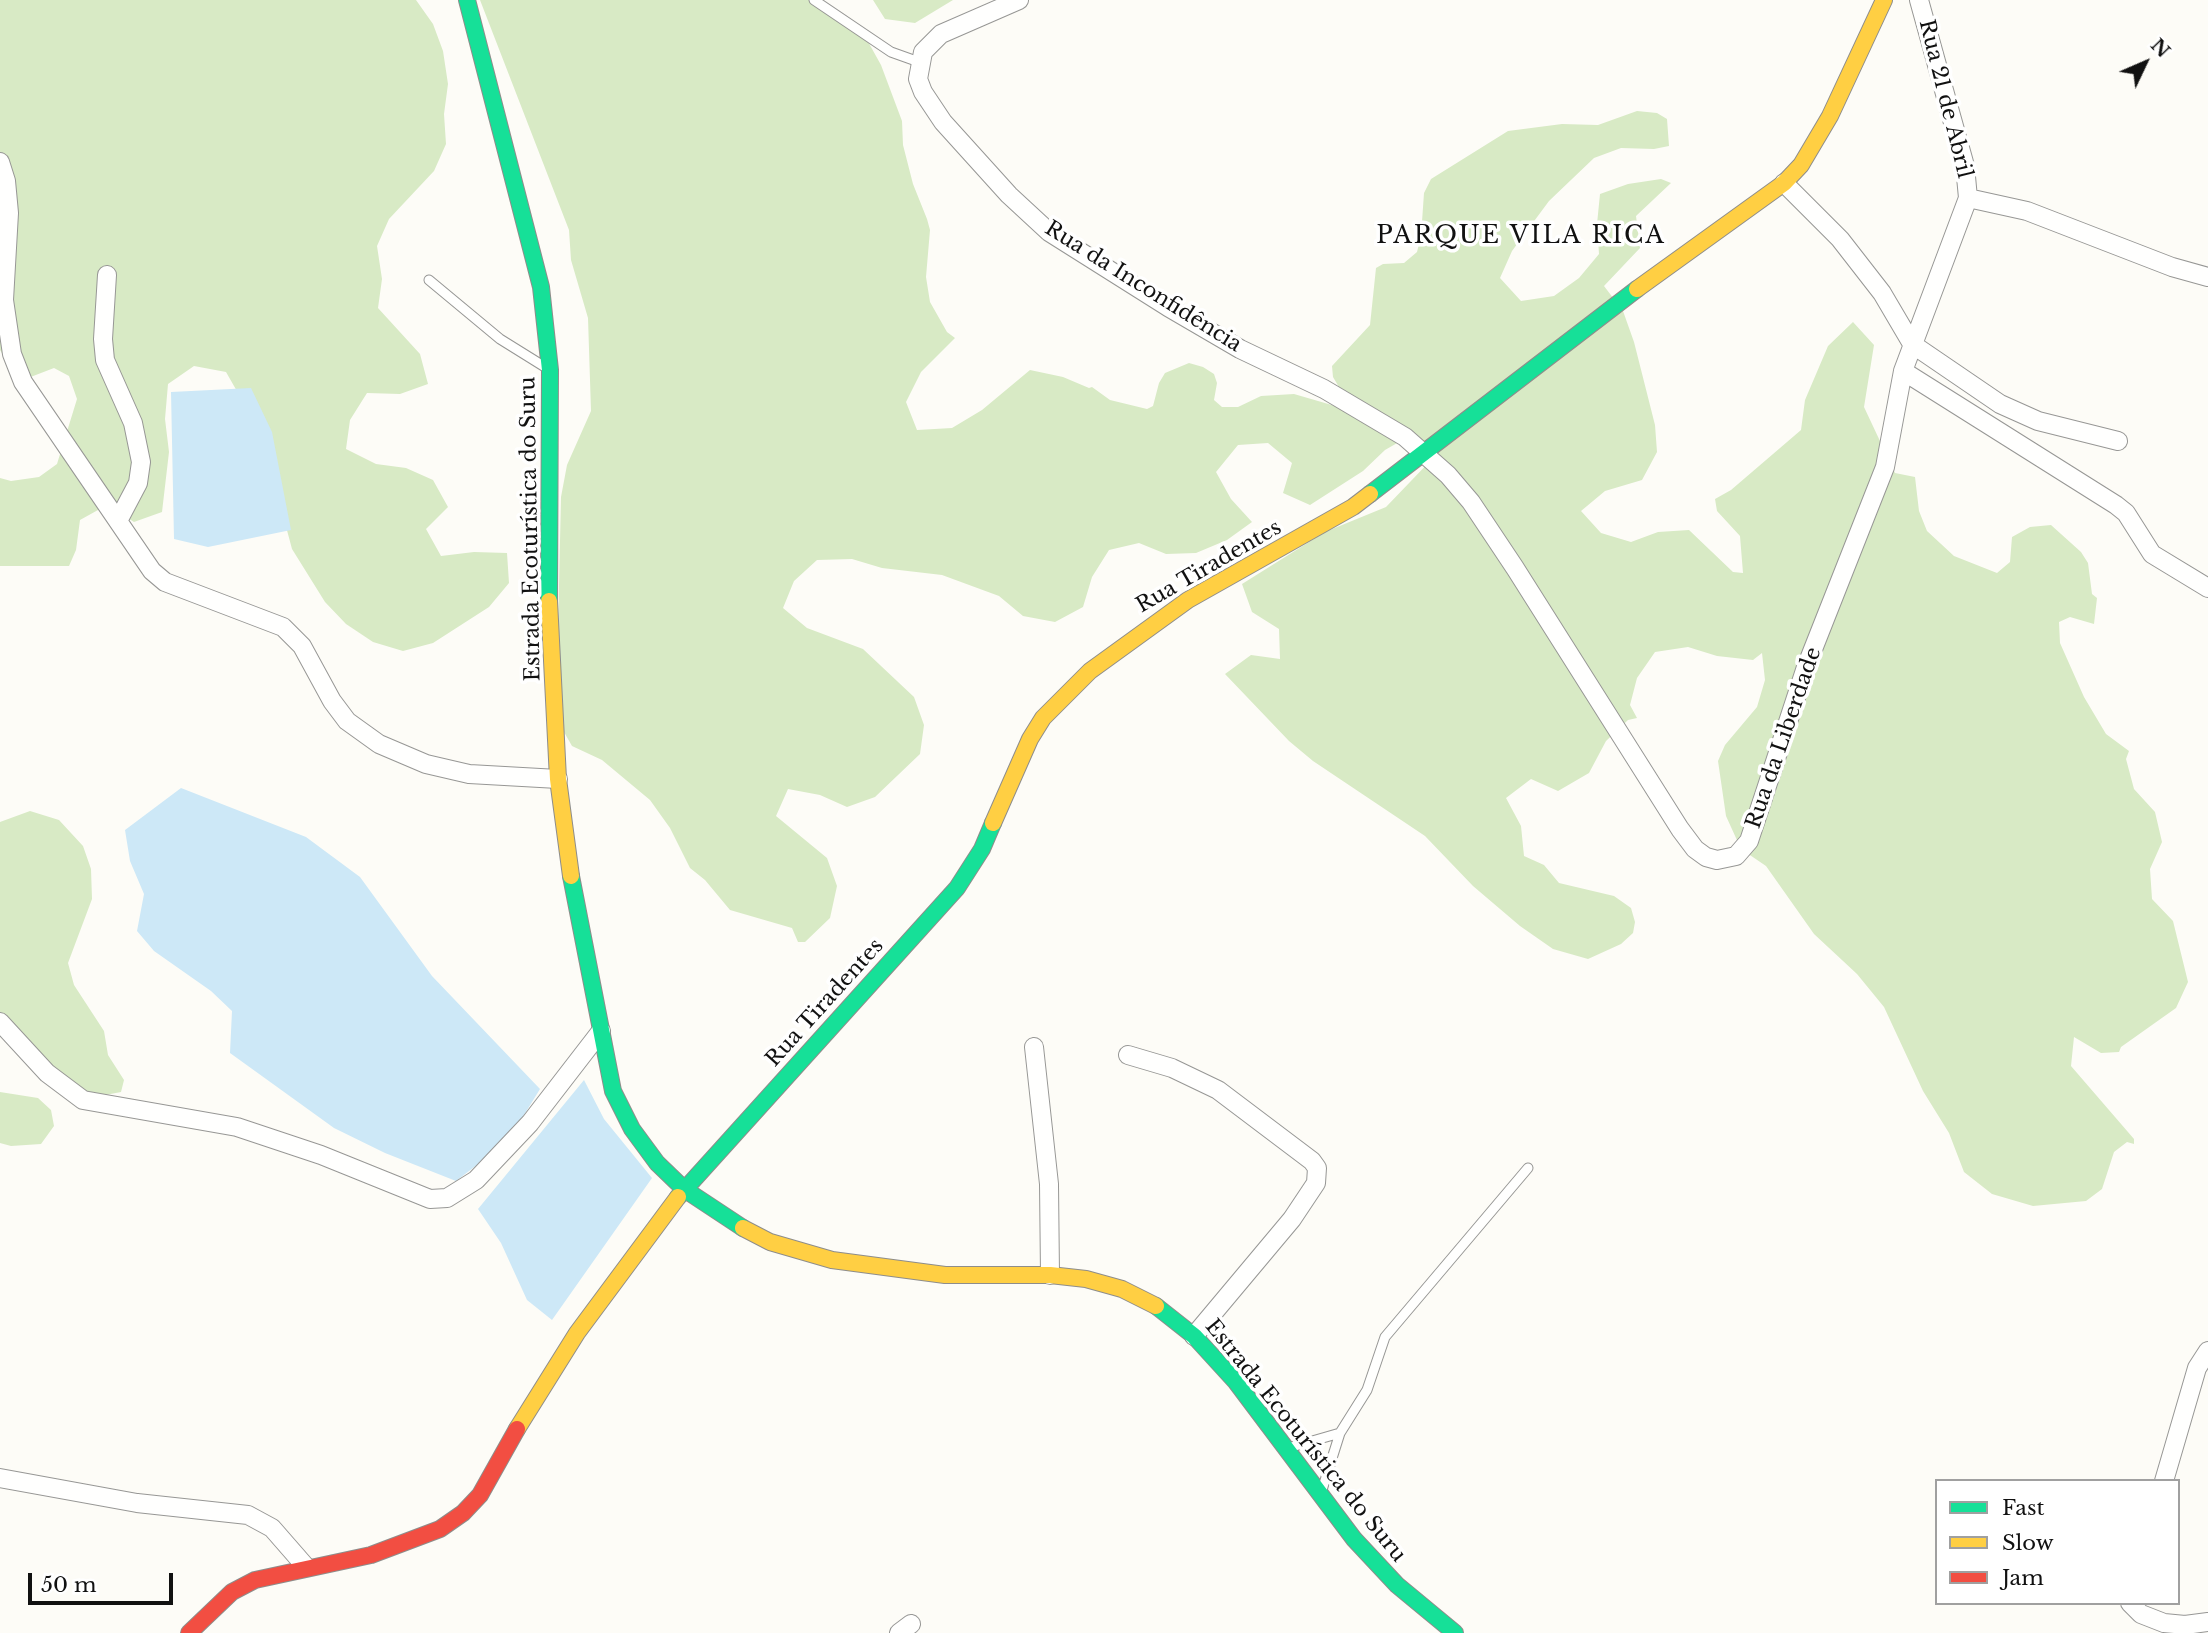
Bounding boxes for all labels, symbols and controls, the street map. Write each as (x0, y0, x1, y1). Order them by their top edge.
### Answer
street label: Rua 21 de Abril (1913, 17, 1977, 181)
north arrow (2110, 28, 2180, 98)
text: N (2146, 34, 2175, 62)
street label: Rua da Inconfidência (1040, 216, 1246, 358)
district label: PARQUE VILA RICA (1378, 222, 1664, 250)
street label: Estrada Ecoturística do Suru (516, 376, 546, 682)
street label: Rua Tiradentes (1132, 515, 1286, 619)
street label: Rua da Liberdade (1741, 644, 1827, 832)
street label: Rua Tiradentes (761, 934, 889, 1072)
street label: Estrada Ecoturística do Suru (1199, 1315, 1411, 1567)
legend (1935, 1479, 2180, 1605)
text: Fast (2002, 1495, 2044, 1521)
text: Slow (2002, 1530, 2054, 1556)
scale bar (32, 1560, 177, 1604)
text: Jam (2002, 1565, 2044, 1591)
text: 50 m (41, 1572, 96, 1598)

